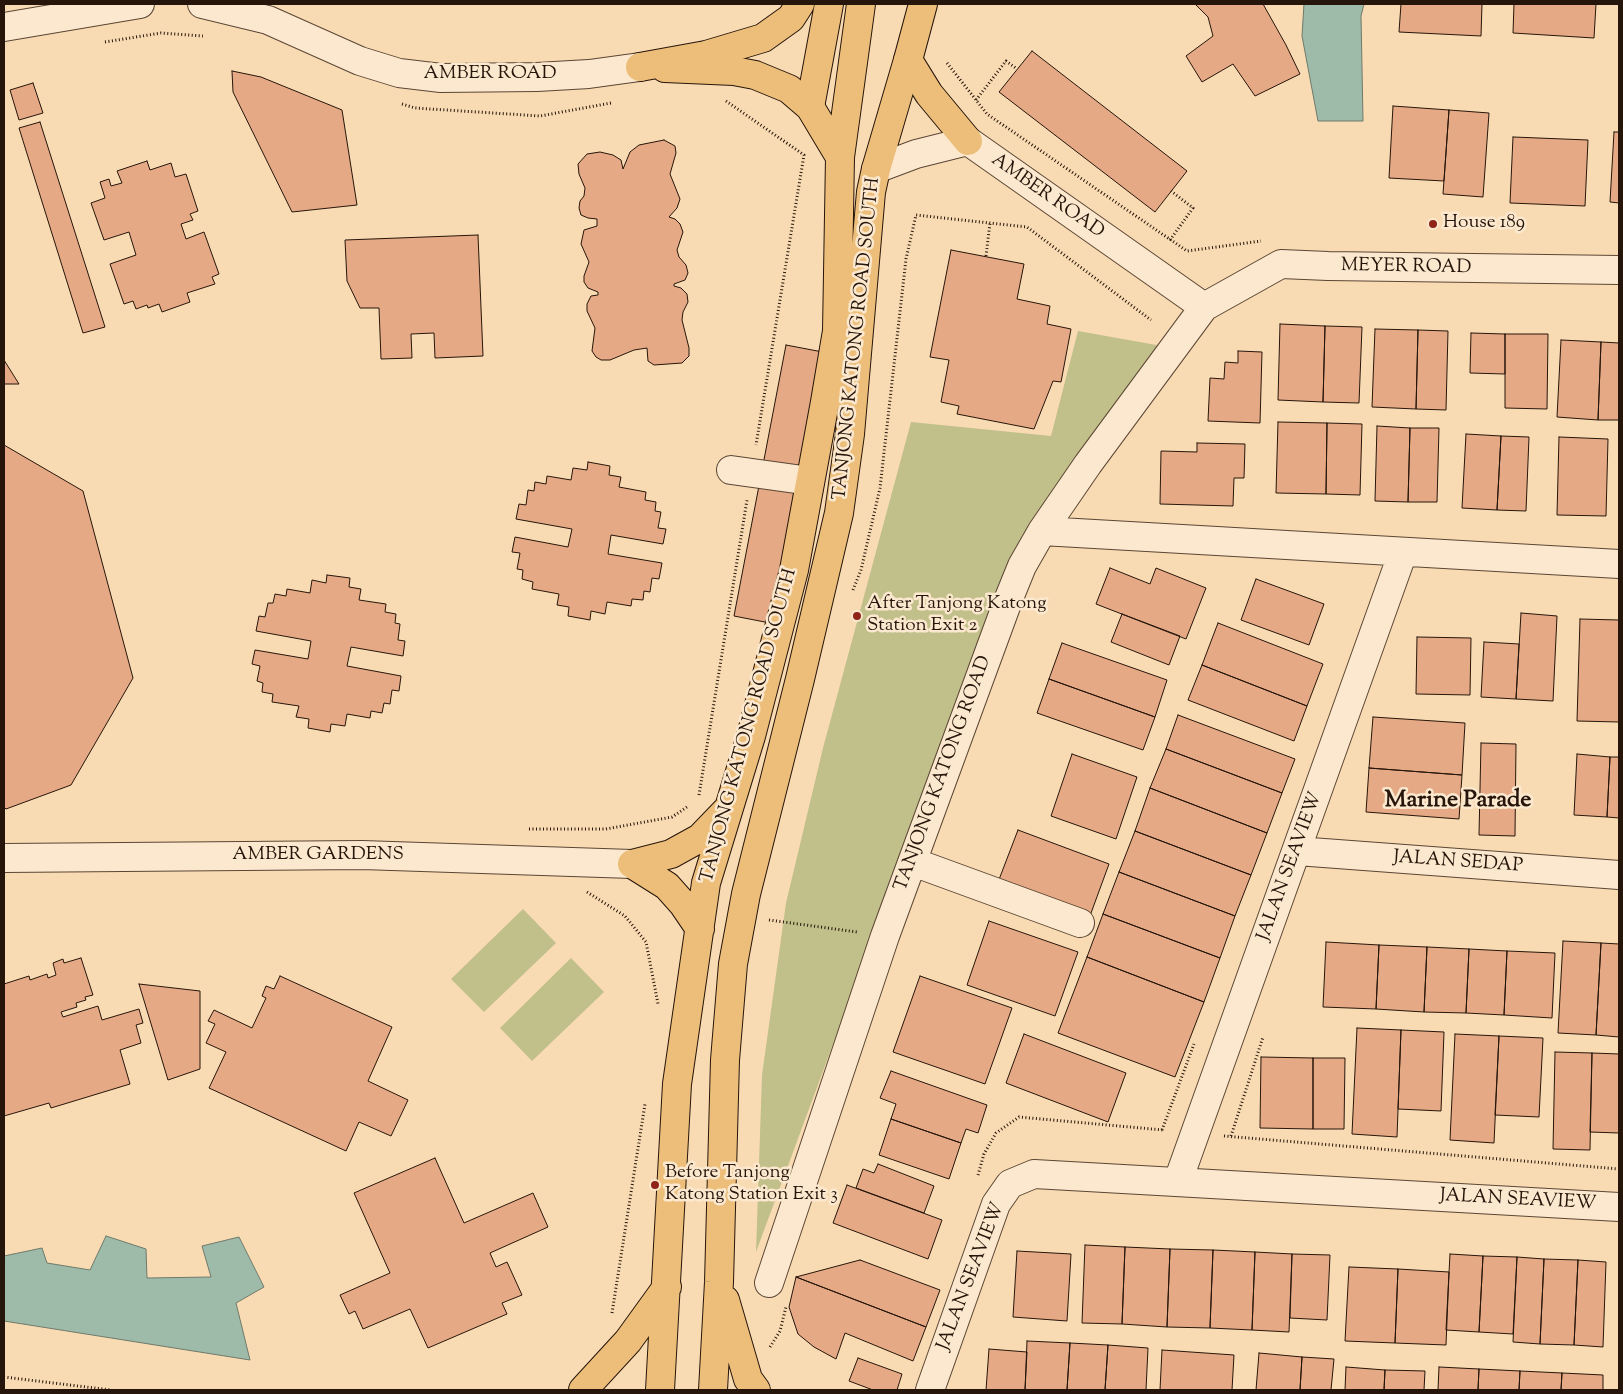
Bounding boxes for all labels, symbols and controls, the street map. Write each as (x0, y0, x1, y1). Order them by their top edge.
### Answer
street label: AMBER ROAD (424, 64, 556, 86)
street label: AMBER ROAD (986, 150, 1108, 244)
street label: TANJONG KATONG ROAD SOUTH (830, 177, 886, 501)
place label: House 189 (1443, 213, 1525, 235)
marker: House 189 (1427, 218, 1439, 230)
street label: MEYER ROAD (1341, 255, 1471, 281)
street label: TANJONG KATONG ROAD SOUTH (697, 566, 803, 886)
place label: After Tanjong Katong Station Exit 2 (867, 594, 1046, 638)
marker: After Tanjong Katong Station Exit 2 (851, 610, 863, 622)
street label: TANJONG KATONG ROAD (891, 653, 997, 895)
district label: Marine Parade (1385, 788, 1531, 816)
street label: JALAN SEAVIEW (1253, 789, 1329, 945)
street label: AMBER GARDENS (232, 845, 404, 867)
street label: JALAN SEDAP (1392, 847, 1524, 879)
place label: Before Tanjong Katong Station Exit 3 (665, 1163, 838, 1207)
marker: Before Tanjong Katong Station Exit 3 (649, 1179, 661, 1191)
street label: JALAN SEAVIEW (1439, 1186, 1597, 1216)
street label: JALAN SEAVIEW (933, 1200, 1011, 1354)

